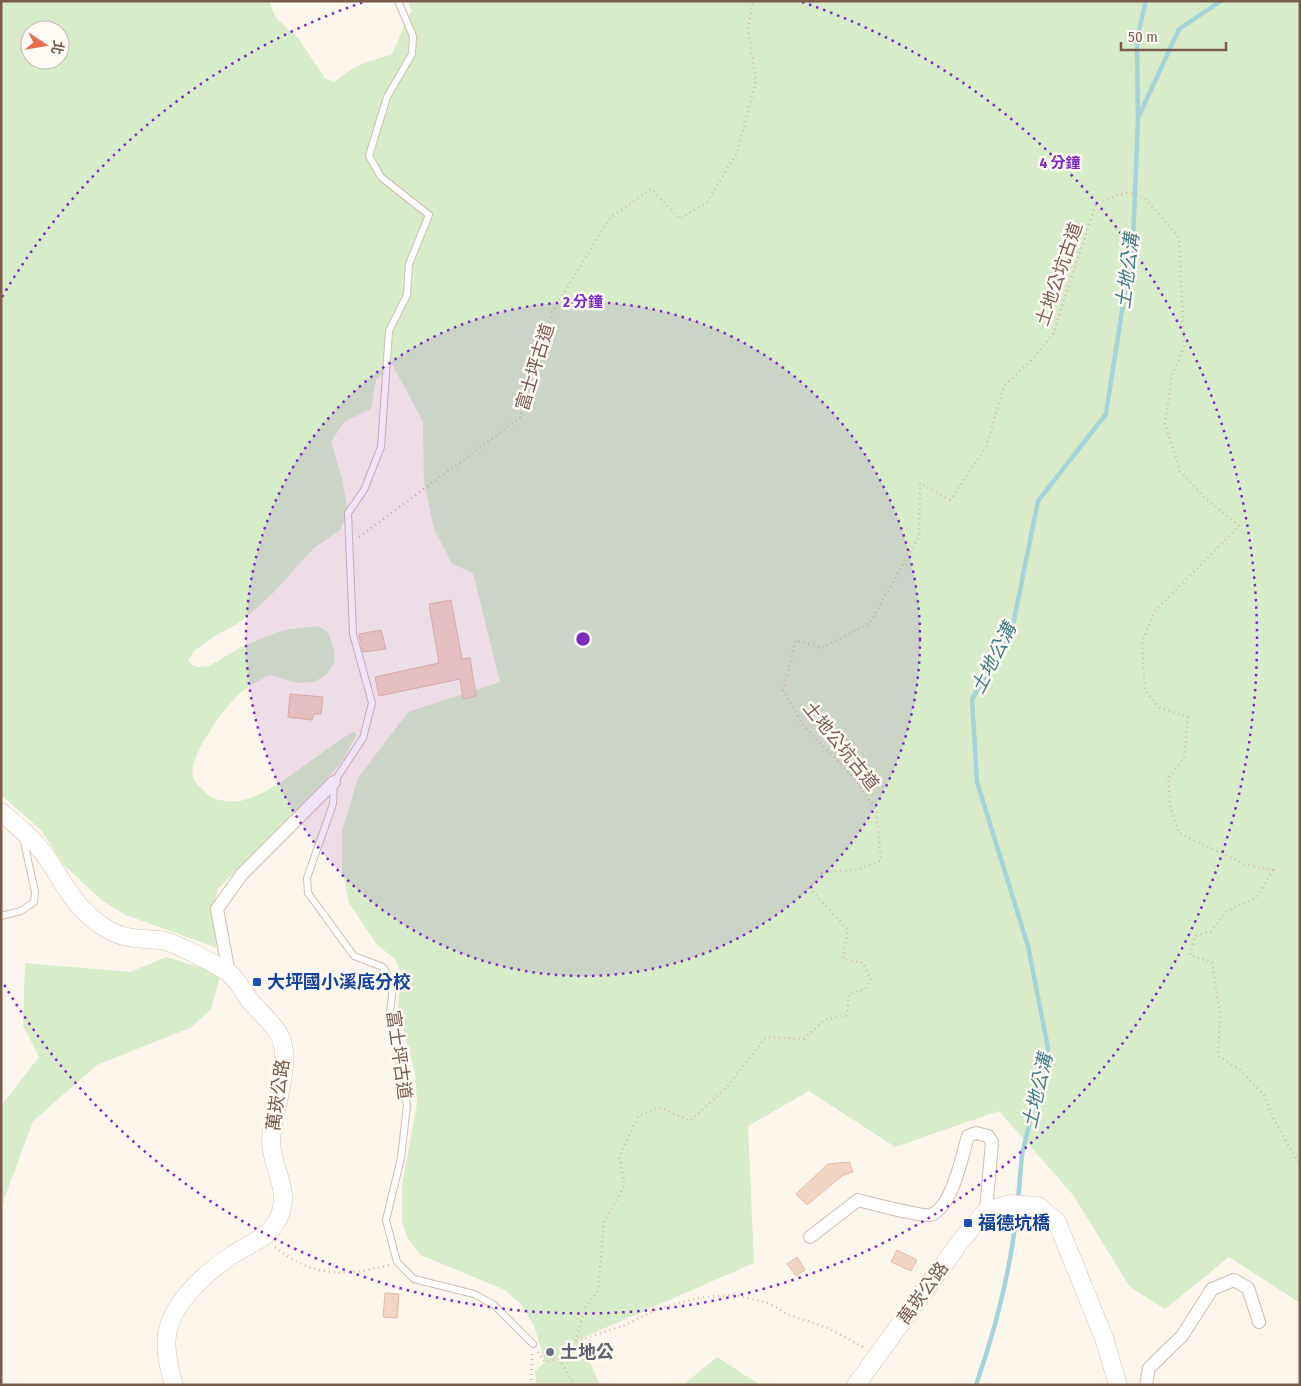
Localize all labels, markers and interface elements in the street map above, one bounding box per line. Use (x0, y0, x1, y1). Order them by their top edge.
north arrow (20, 20, 70, 70)
scale bar (1121, 20, 1226, 52)
text: 50 m (1128, 28, 1158, 46)
text: 北 (47, 39, 67, 56)
text: 4 分鐘 (1040, 154, 1080, 172)
street label: 土地公坑古道 (1031, 219, 1087, 329)
water label: 土地公溝 (1111, 229, 1144, 310)
text: 2 分鐘 (562, 293, 603, 311)
street label: 富士坪古道 (511, 321, 559, 413)
water label: 土地公溝 (966, 616, 1022, 697)
centre of rings (574, 630, 592, 648)
street label: 土地公坑古道 (798, 697, 884, 795)
place label: 大坪國小溪底分校 (267, 971, 411, 993)
marker: 大坪國小溪底分校 (251, 976, 263, 988)
street label: 富士坪古道 (382, 1009, 416, 1101)
water label: 土地公溝 (1018, 1049, 1058, 1131)
street label: 萬崁公路 (262, 1058, 294, 1132)
place label: 福德坑橋 (978, 1212, 1050, 1234)
marker: 福德坑橋 (962, 1217, 974, 1229)
street label: 萬崁公路 (893, 1257, 953, 1329)
place label: 土地公 (560, 1341, 614, 1363)
marker: 土地公 (544, 1346, 556, 1358)

